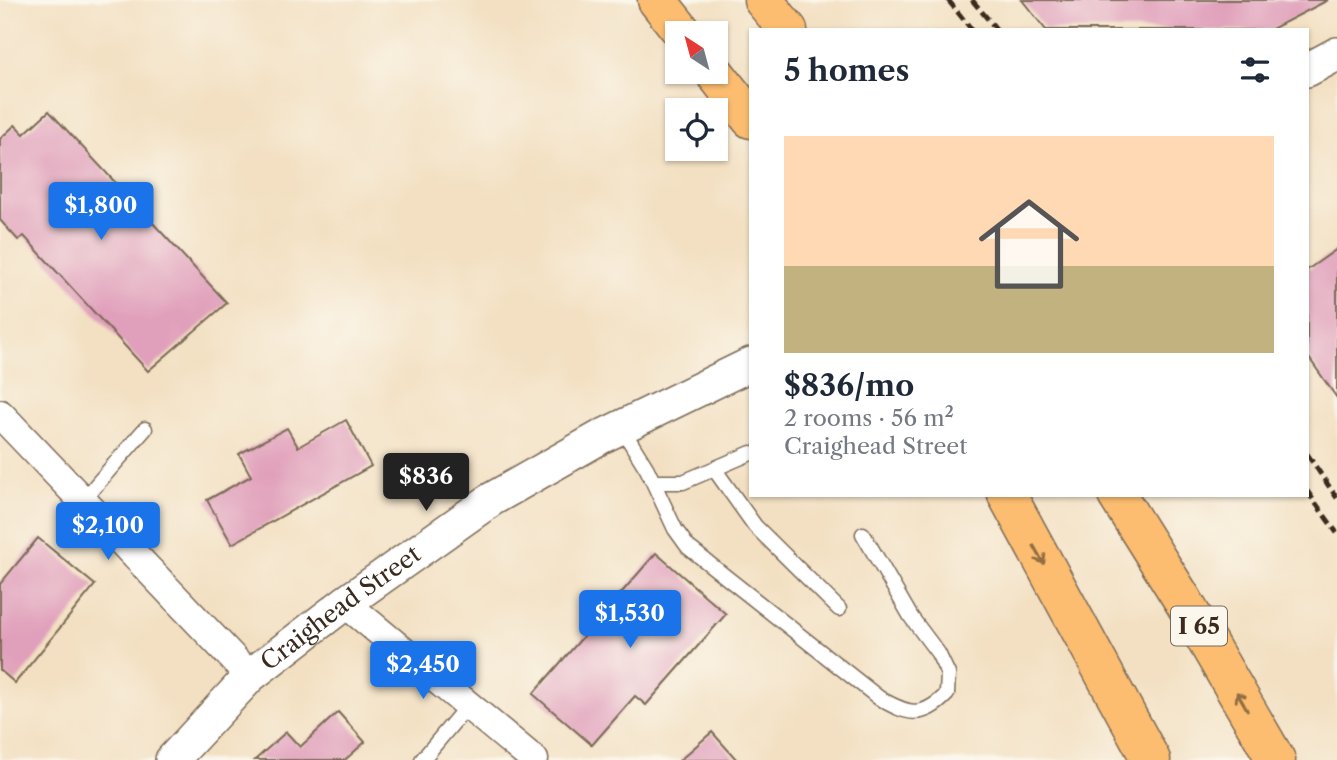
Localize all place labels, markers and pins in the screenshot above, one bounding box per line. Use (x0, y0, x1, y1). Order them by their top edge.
pin: $1,800 (44, 182, 158, 242)
pin: $836 (385, 454, 467, 513)
pin: $2,100 (51, 503, 165, 562)
pin: $1,530 (573, 590, 687, 650)
pin: $2,450 (366, 642, 480, 701)

